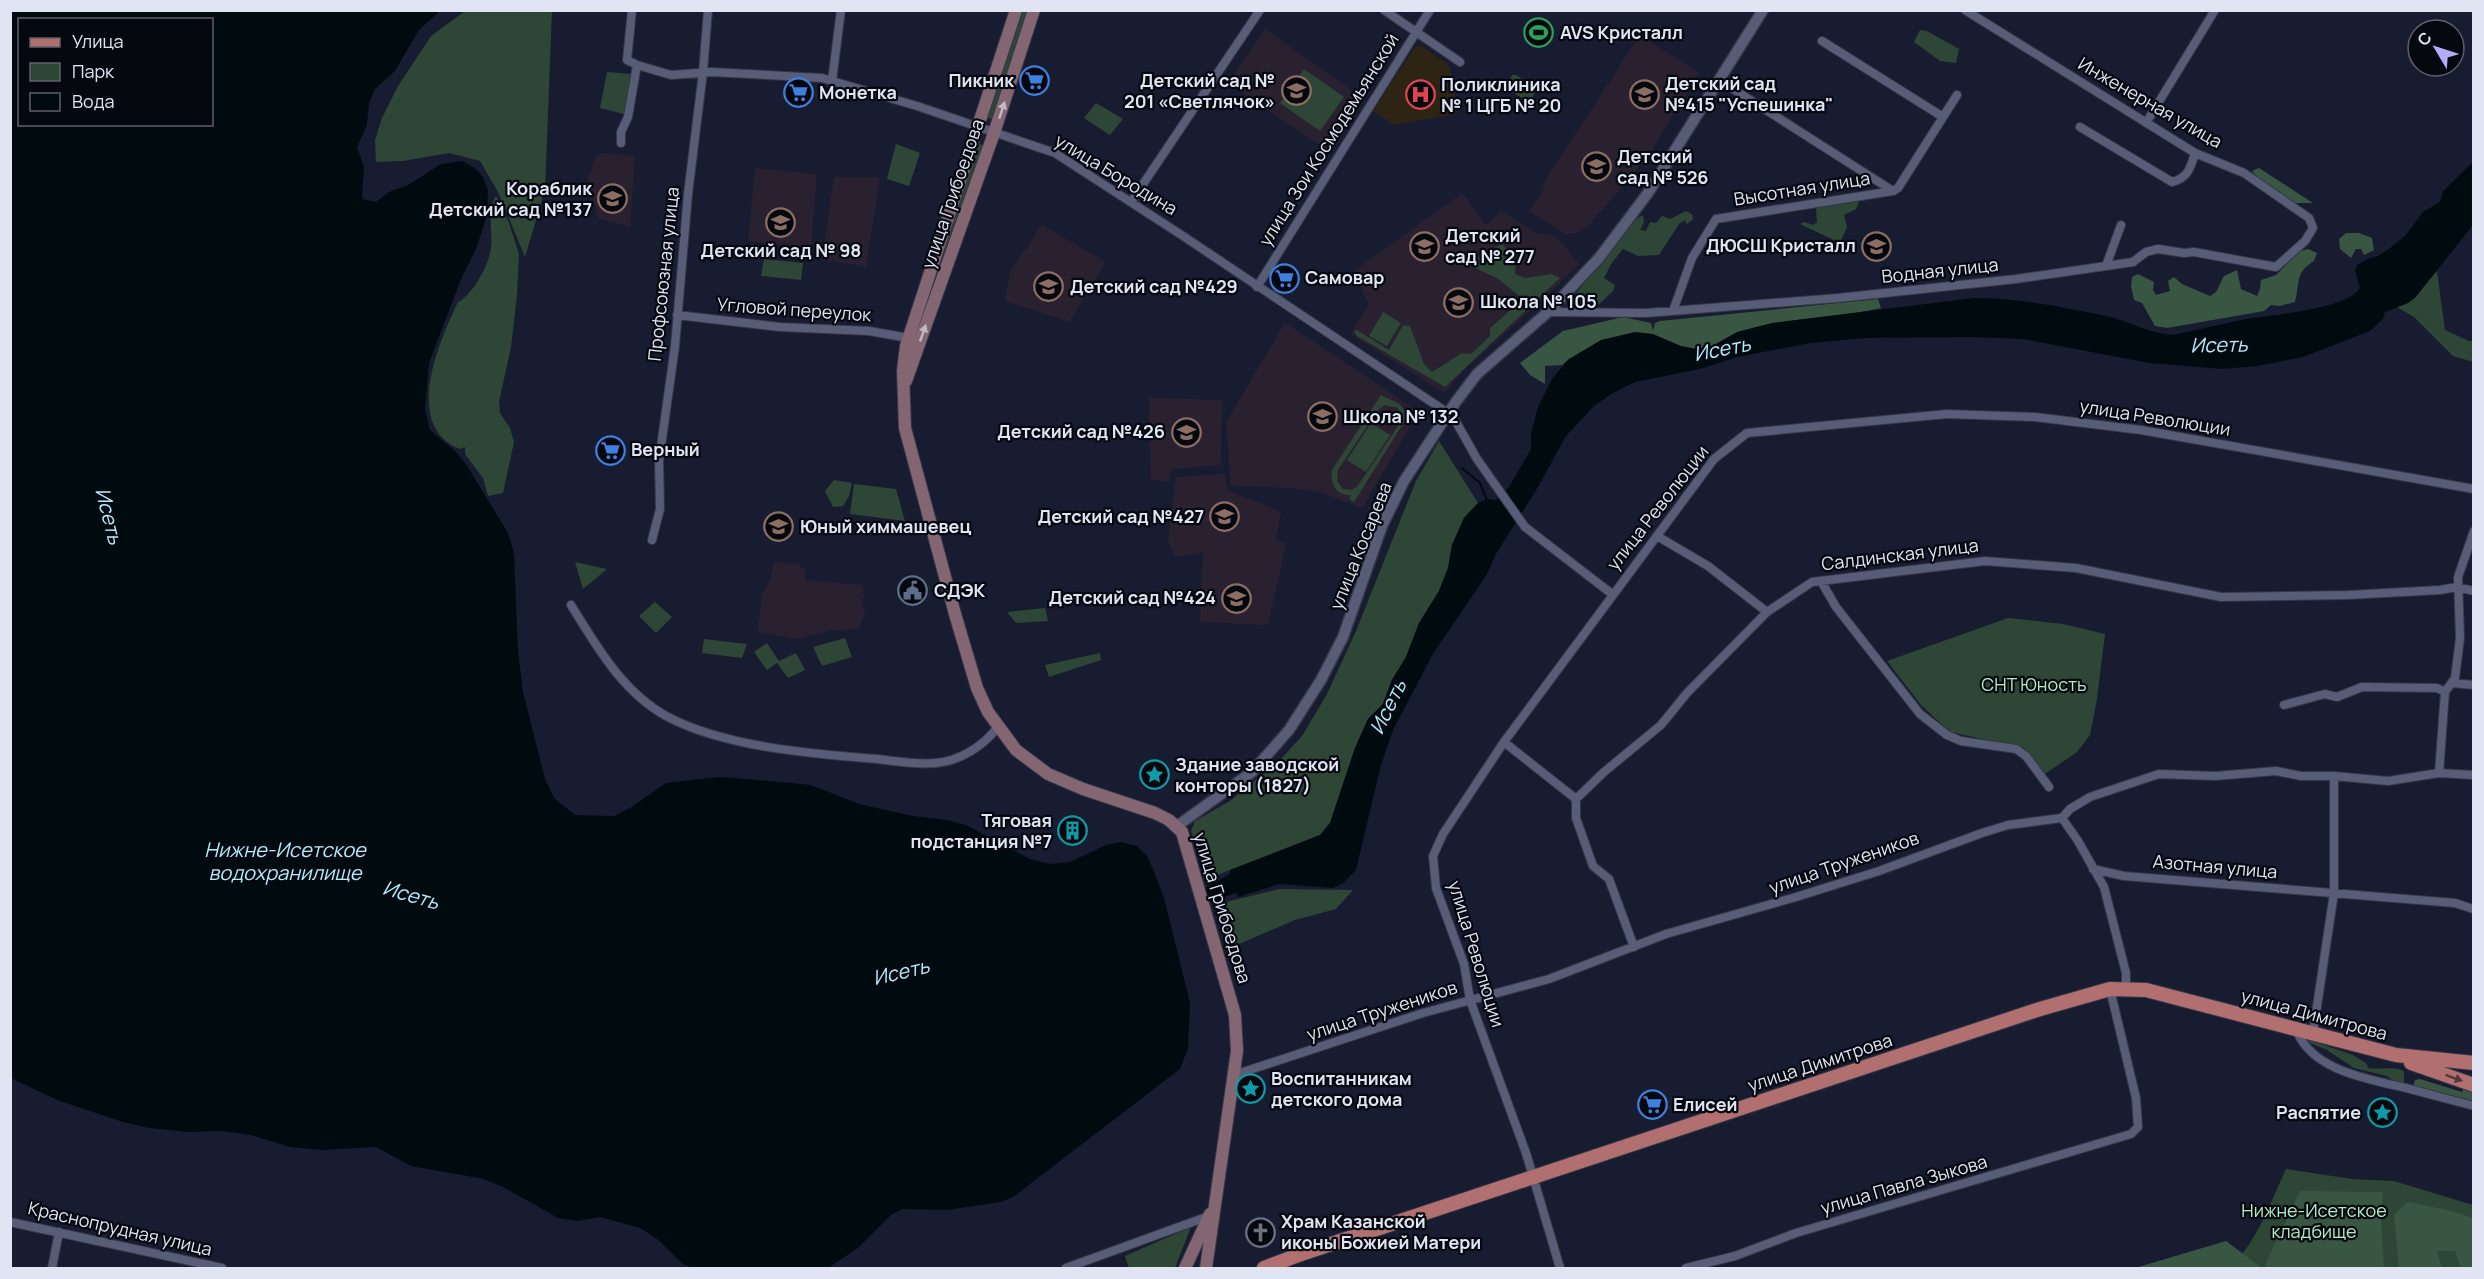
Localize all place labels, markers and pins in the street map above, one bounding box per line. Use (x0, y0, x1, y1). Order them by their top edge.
sports icon: AVS Кристалл (1523, 17, 1555, 49)
place label: AVS Кристалл (1560, 20, 1683, 44)
supermarket icon: Пикник (1019, 65, 1051, 97)
place label: Пикник (949, 68, 1015, 92)
place label: Детский сад № 201 «Светлячок» (1124, 68, 1275, 113)
place label: Детский сад №415 "Успешинка" (1665, 71, 1833, 116)
place label: Поликлиника № 1 ЦГБ № 20 (1441, 72, 1561, 117)
school or university icon: Детский сад № 201 «Светлячок» (1280, 75, 1312, 107)
supermarket icon: Монетка (782, 77, 814, 109)
school or university icon: Детский сад №415 "Успешинка" (1628, 78, 1660, 110)
hospital icon: Поликлиника № 1 ЦГБ № 20 (1404, 79, 1436, 111)
place label: Монетка (819, 80, 897, 104)
place label: Детcкий сад № 526 (1617, 144, 1709, 189)
school or university icon: Детcкий сад № 526 (1580, 151, 1612, 183)
place label: Кораблик Детский сад №137 (429, 176, 593, 221)
school or university icon: Кораблик Детский сад №137 (597, 183, 629, 215)
school or university icon: Детский сад № 98 (765, 206, 797, 238)
place label: Детcкий сад № 277 (1445, 223, 1535, 268)
school or university icon: Детcкий сад № 277 (1408, 230, 1440, 262)
school or university icon: ДЮСШ Кристалл (1861, 230, 1893, 262)
place label: ДЮСШ Кристалл (1706, 233, 1856, 257)
place label: Детский сад № 98 (701, 238, 861, 262)
supermarket icon: Самовар (1268, 262, 1300, 294)
place label: Самовар (1305, 265, 1384, 289)
school or university icon: Детский сад №429 (1033, 271, 1065, 303)
place label: Детский сад №429 (1070, 274, 1238, 298)
school or university icon: Школа № 105 (1443, 286, 1475, 318)
place label: Школа № 105 (1480, 289, 1597, 313)
school or university icon: Школа № 132 (1306, 401, 1338, 433)
place label: Школа № 132 (1343, 404, 1459, 428)
school or university icon: Детский сад №426 (1170, 416, 1202, 448)
place label: Детский сад №426 (997, 419, 1165, 443)
supermarket icon: Верный (594, 434, 626, 466)
place label: Верный (631, 437, 700, 461)
school or university icon: Детский сад №427 (1209, 501, 1241, 533)
place label: Детский сад №427 (1038, 504, 1204, 528)
school or university icon: Юный химмашевец (763, 511, 795, 543)
place label: Юный химмашевец (800, 514, 971, 538)
public building icon: СДЭК (897, 575, 929, 607)
place label: СДЭК (934, 578, 985, 602)
school or university icon: Детский сад №424 (1221, 582, 1253, 614)
place label: Детский сад №424 (1049, 585, 1216, 609)
place label: Здание заводской конторы (1827) (1175, 752, 1339, 797)
place icon: Здание заводской конторы (1827) (1138, 759, 1170, 791)
place label: Тяговая подстанция №7 (911, 808, 1052, 853)
building icon: Тяговая подстанция №7 (1057, 815, 1089, 847)
place label: Воспитанникам детского дома (1271, 1066, 1412, 1111)
place icon: Воспитанникам детского дома (1234, 1073, 1266, 1105)
supermarket icon: Елисей (1636, 1089, 1668, 1121)
place label: Елисей (1673, 1092, 1738, 1116)
place icon: Распятие (2366, 1097, 2398, 1129)
place label: Распятие (2276, 1100, 2361, 1124)
place label: Храм Казанской иконы Божией Матери (1281, 1209, 1481, 1254)
church icon: Храм Казанской иконы Божией Матери (1244, 1216, 1276, 1248)

